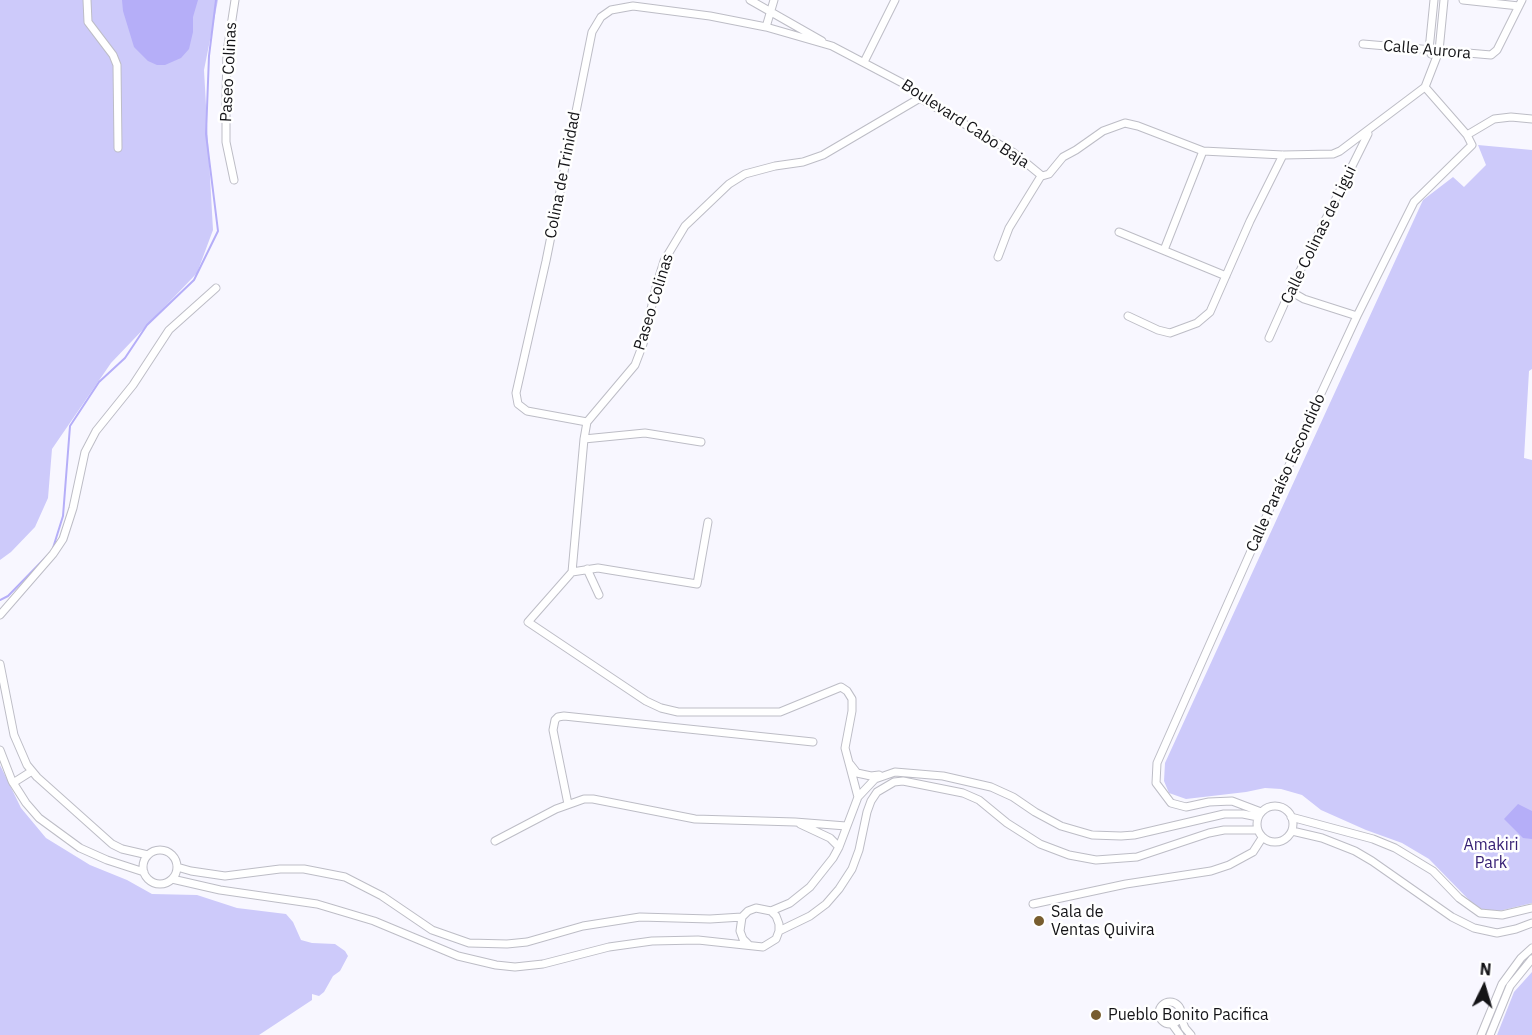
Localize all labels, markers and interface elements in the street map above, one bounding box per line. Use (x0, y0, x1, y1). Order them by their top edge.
street label: Paseo Colinas (217, 22, 241, 122)
street label: Calle Aurora (1382, 37, 1472, 63)
street label: Boulevard Cabo Baja (897, 75, 1033, 173)
street label: Colina de Trinidad (541, 110, 585, 240)
street label: Calle Colinas de Ligui (1277, 163, 1361, 307)
street label: Paseo Colinas (630, 251, 678, 353)
street label: Calle Paraíso Escondido (1242, 391, 1330, 555)
park label: Amakiri Park (1463, 835, 1519, 873)
place label: Sala de Ventas Quivira (1051, 902, 1155, 940)
marker: Sala de Ventas Quivira (1032, 914, 1046, 928)
north arrow (1454, 957, 1514, 1017)
text: N (1479, 959, 1492, 980)
place label: Pueblo Bonito Pacifica (1108, 1005, 1269, 1025)
marker: Pueblo Bonito Pacifica (1089, 1008, 1103, 1022)

